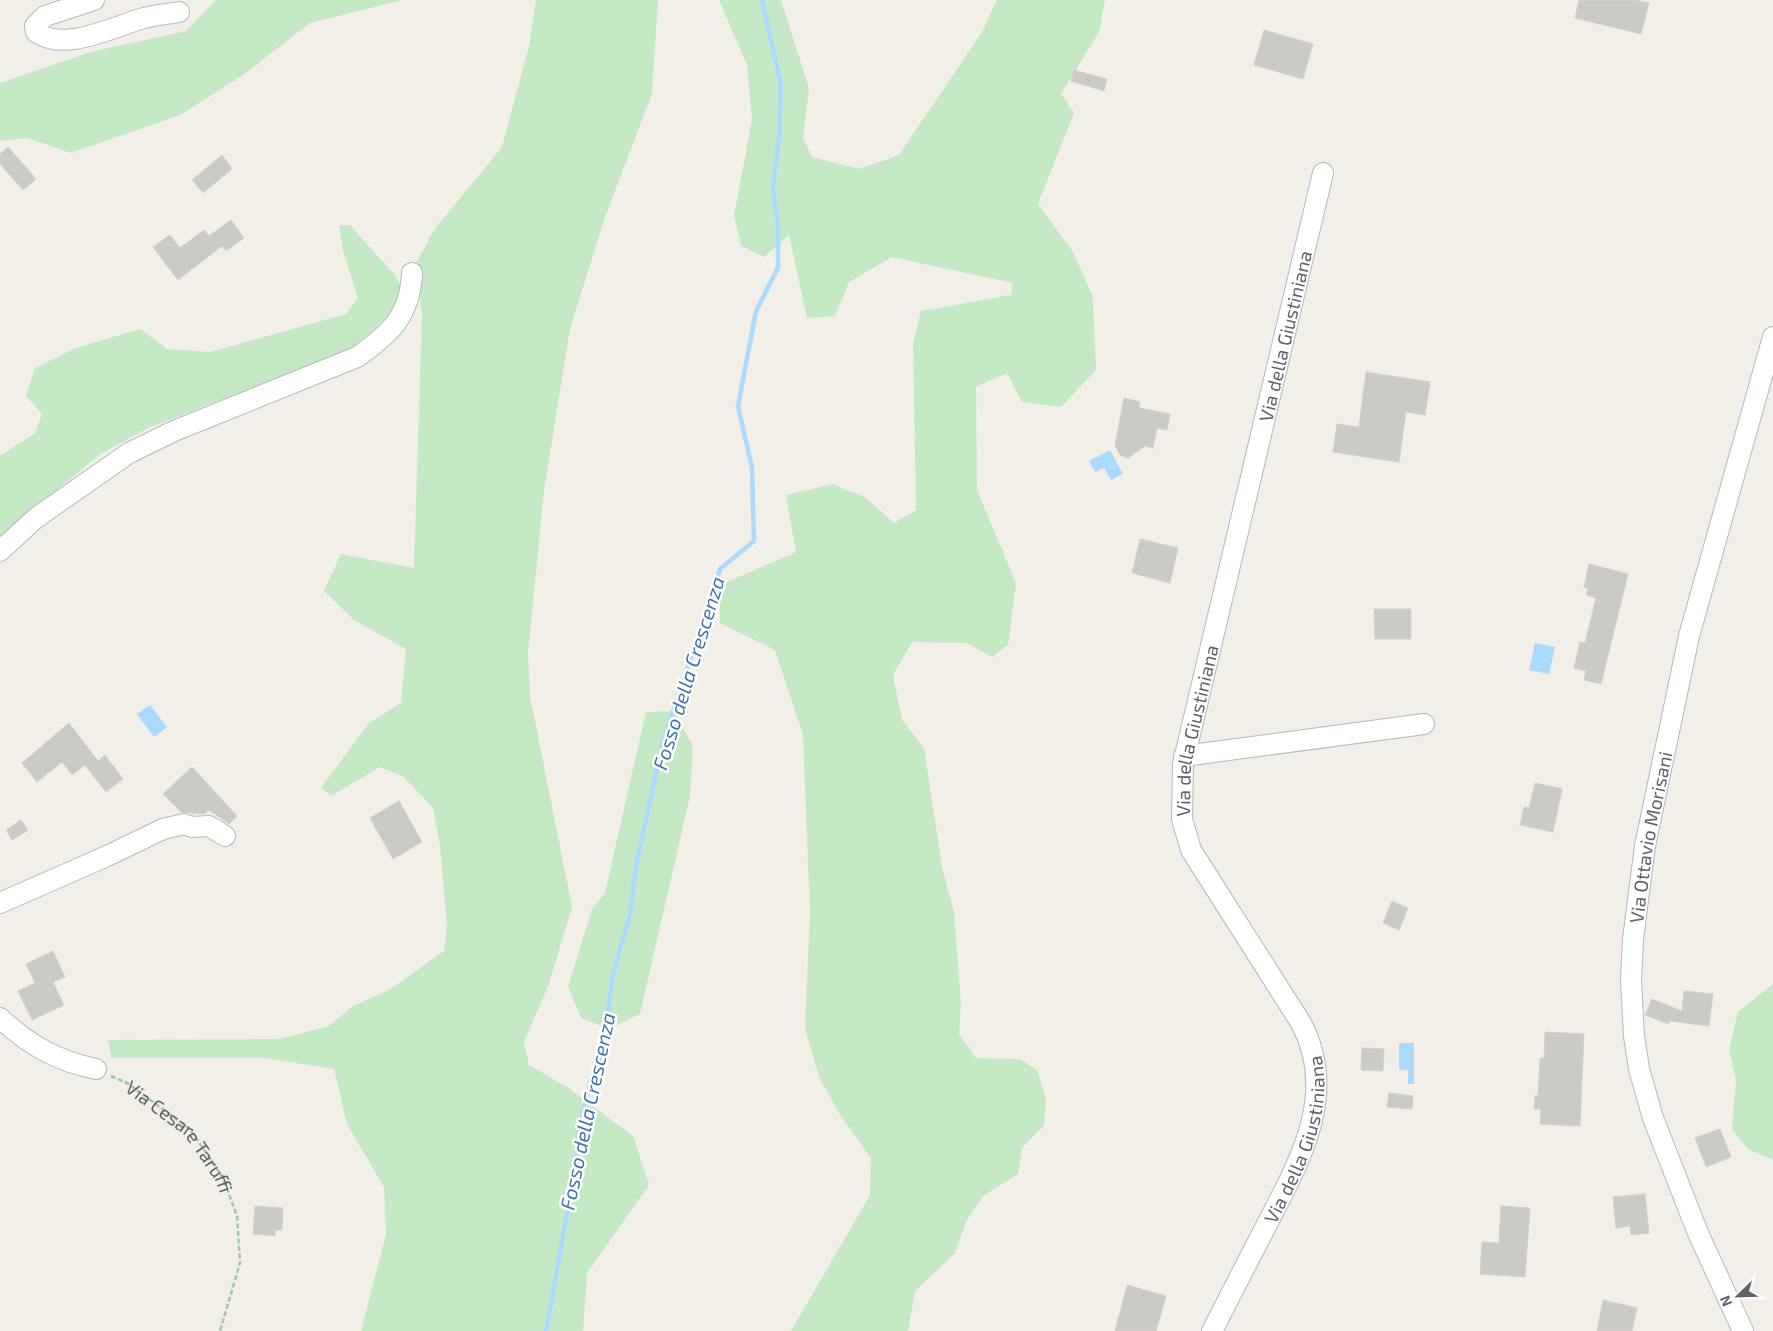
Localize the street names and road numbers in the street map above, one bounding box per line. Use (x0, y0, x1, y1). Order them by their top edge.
street label: Via della Giustiniana (1253, 248, 1316, 424)
street label: Via della Giustiniana (1171, 642, 1222, 817)
street label: Via Ottavio Morisani (1624, 749, 1676, 924)
street label: Via della Giustiniana (1258, 1054, 1328, 1226)
street label: Via Cesare Taruffi (122, 1075, 239, 1195)

